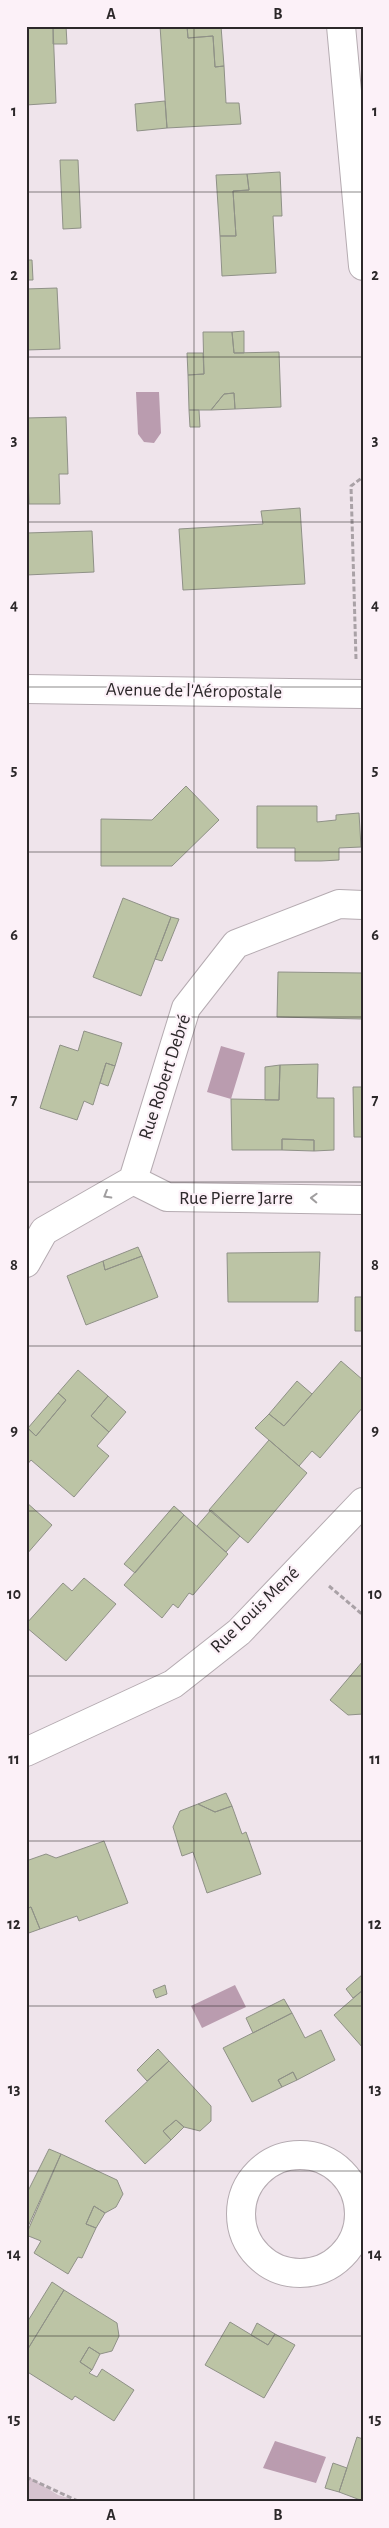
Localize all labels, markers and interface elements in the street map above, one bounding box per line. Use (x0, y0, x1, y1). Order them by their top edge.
text: A (106, 6, 116, 22)
text: B (273, 6, 283, 22)
text: 1 (11, 103, 17, 119)
text: 1 (372, 103, 378, 119)
text: 2 (10, 267, 18, 283)
text: 2 (371, 267, 379, 283)
text: 3 (11, 432, 18, 448)
text: 3 (372, 432, 379, 448)
text: 4 (10, 597, 18, 613)
text: 4 (371, 597, 379, 613)
street label: Avenue de l'Aéropostale (106, 680, 282, 702)
text: 5 (11, 762, 18, 778)
text: 5 (372, 762, 379, 778)
text: 6 (10, 927, 18, 943)
text: 6 (371, 927, 379, 943)
street label: Rue Robert Debré (136, 1012, 194, 1142)
text: 7 (11, 1092, 18, 1108)
text: 7 (372, 1092, 379, 1108)
one-way arrow (103, 1188, 112, 1198)
street label: Rue Pierre Jarre (179, 1189, 293, 1208)
one-way arrow (310, 1193, 318, 1204)
text: 8 (10, 1257, 18, 1273)
text: 8 (371, 1257, 379, 1273)
text: 9 (10, 1422, 18, 1438)
text: 9 (371, 1422, 379, 1438)
street label: Rue Louis Mené (207, 1563, 303, 1657)
text: 10 (7, 1586, 21, 1602)
text: 10 (368, 1586, 382, 1602)
text: 11 (8, 1751, 20, 1767)
text: 11 (369, 1751, 381, 1767)
text: 12 (7, 1916, 21, 1932)
text: 12 (368, 1916, 382, 1932)
text: 13 (8, 2081, 20, 2097)
text: 13 (369, 2081, 381, 2097)
text: 14 (7, 2246, 21, 2262)
text: 14 (368, 2246, 382, 2262)
text: 15 (8, 2411, 20, 2427)
text: 15 (369, 2411, 381, 2427)
text: A (106, 2507, 116, 2523)
text: B (273, 2507, 283, 2523)

